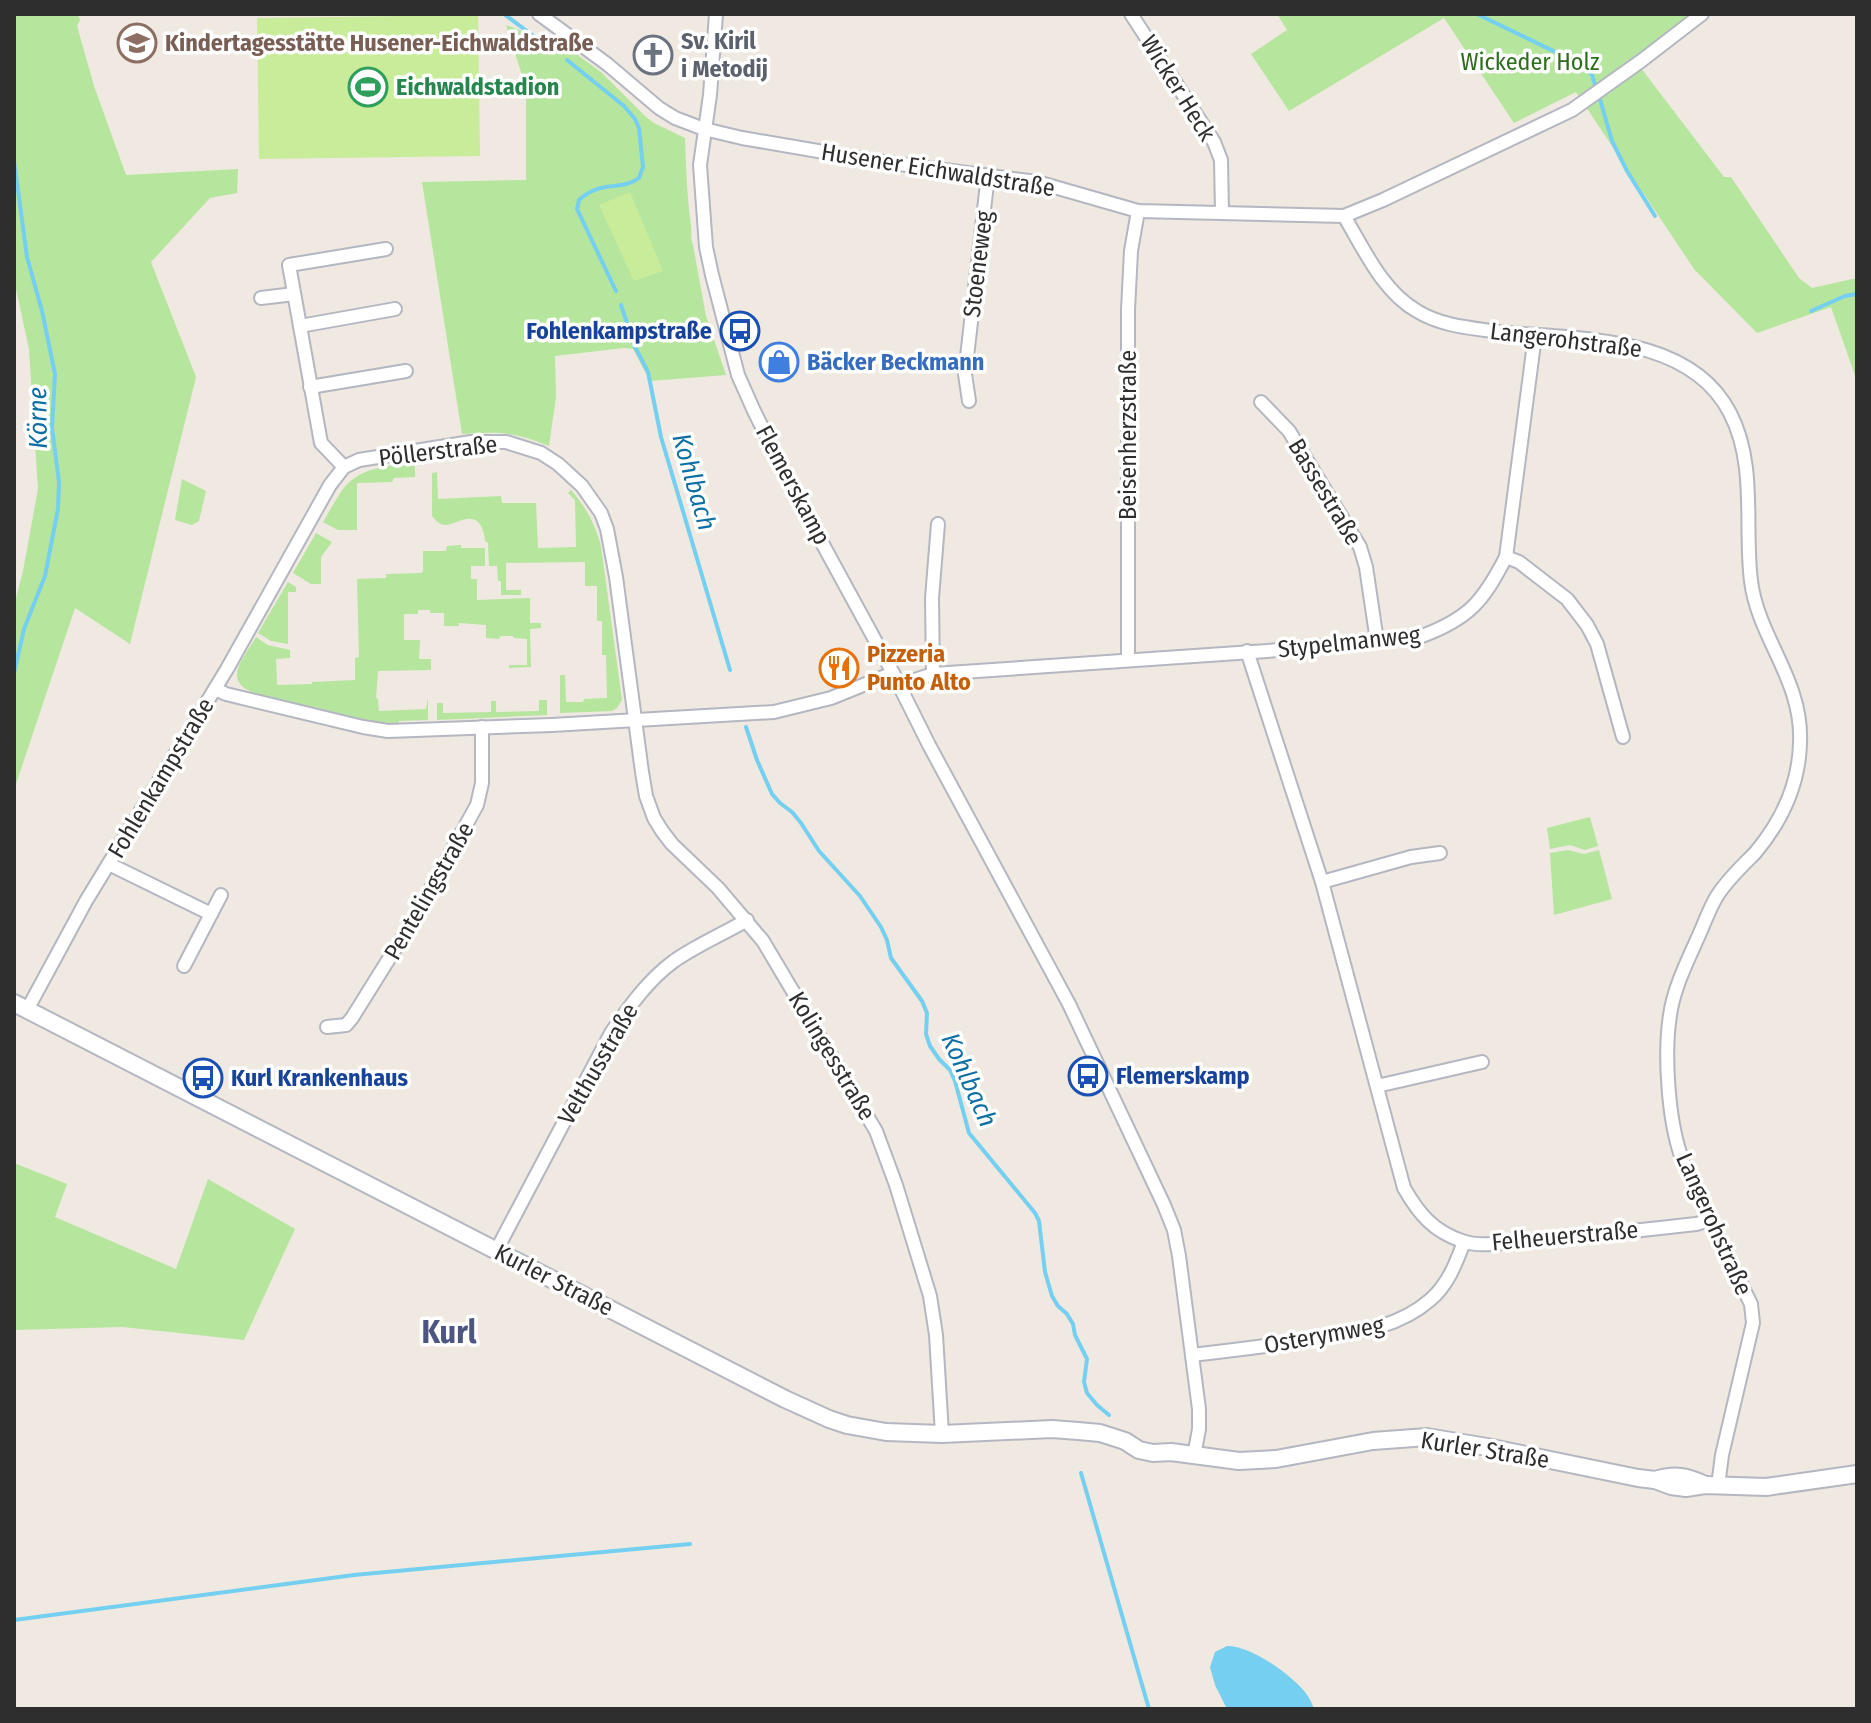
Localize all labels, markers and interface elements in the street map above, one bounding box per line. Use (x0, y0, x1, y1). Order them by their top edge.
school or university icon: Kindertagesstätte Husener-Eichwaldstraße (116, 22, 158, 64)
place label: Sv. Kiril i Metodij (681, 27, 768, 83)
place label: Kindertagesstätte Husener-Eichwaldstraße (165, 29, 594, 57)
street label: Wicker Heck (1135, 30, 1222, 147)
church icon: Sv. Kiril i Metodij (632, 34, 674, 76)
park label: Wickeder Holz (1460, 48, 1600, 76)
sports icon: Eichwaldstadion (347, 66, 389, 108)
place label: Eichwaldstadion (396, 73, 559, 101)
street label: Husener Eichwaldstraße (819, 138, 1057, 202)
street label: Stoeneweg (958, 208, 999, 319)
bus stop icon: Fohlenkampstraße (719, 310, 761, 352)
place label: Fohlenkampstraße (526, 317, 712, 345)
street label: Langerohstraße (1488, 317, 1644, 363)
shop icon: Bäcker Beckmann (758, 341, 800, 383)
place label: Bäcker Beckmann (807, 348, 984, 376)
street label: Beisenherzstraße (1114, 350, 1142, 520)
water label: Körne (22, 387, 54, 449)
street label: Flemerskamp (750, 421, 836, 549)
street label: Pöllerstraße (377, 430, 499, 472)
water label: Kohlbach (665, 430, 723, 534)
street label: Bassestraße (1282, 434, 1368, 550)
street label: Stypelmanweg (1276, 621, 1422, 663)
place label: Pizzeria Punto Alto (867, 640, 971, 696)
restaurant icon: Pizzeria Punto Alto (818, 647, 860, 689)
street label: Fohlenkampstraße (102, 693, 220, 863)
street label: Pentelingstraße (378, 817, 480, 965)
street label: Kolingesstraße (783, 987, 881, 1125)
street label: Velthusstraße (552, 999, 644, 1129)
water label: Kohlbach (935, 1028, 1003, 1132)
bus stop icon: Flemerskamp (1067, 1055, 1109, 1097)
bus stop icon: Kurl Krankenhaus (182, 1057, 224, 1099)
place label: Flemerskamp (1116, 1062, 1250, 1090)
place label: Kurl Krankenhaus (231, 1064, 409, 1092)
street label: Langerohstraße (1670, 1149, 1758, 1299)
street label: Felheuerstraße (1491, 1216, 1639, 1256)
street label: Kurler Straße (490, 1238, 618, 1322)
street label: Osterymweg (1262, 1311, 1387, 1359)
district label: Kurl (421, 1313, 477, 1351)
street label: Kurler Straße (1419, 1426, 1551, 1474)

